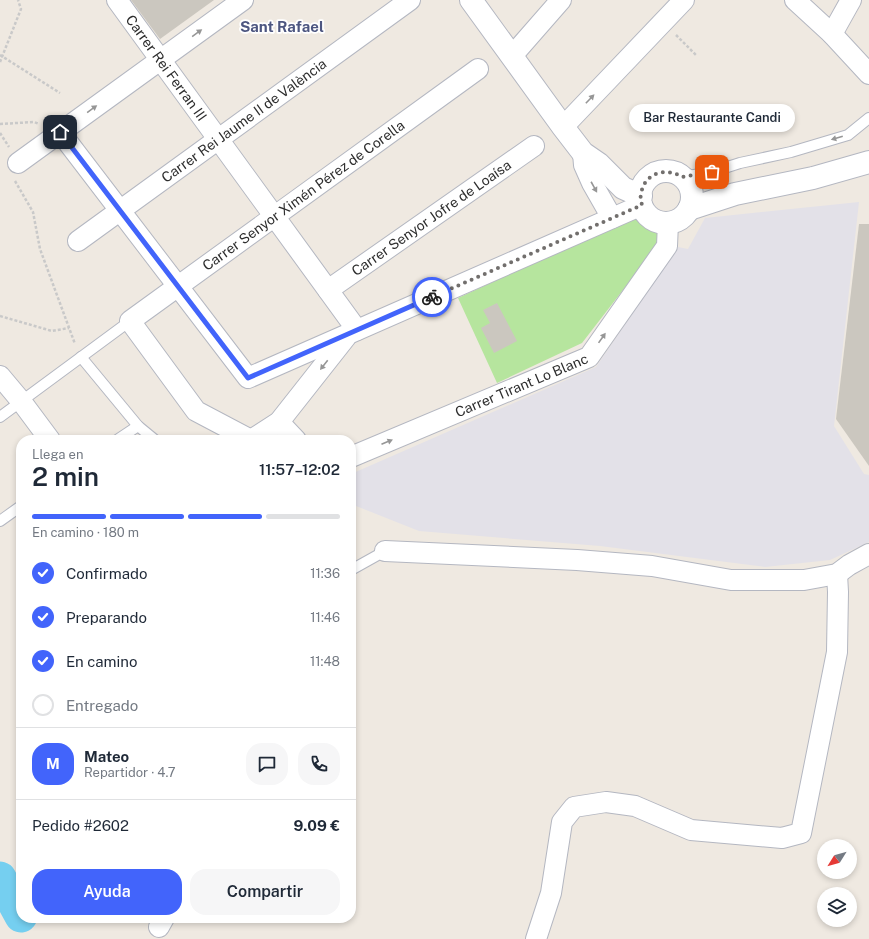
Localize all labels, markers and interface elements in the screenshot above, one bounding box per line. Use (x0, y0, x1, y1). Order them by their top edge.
street label: Carrer Rei Ferran III (123, 12, 210, 124)
district label: Sant Rafael (240, 18, 324, 35)
one-way arrow (192, 29, 203, 37)
street label: Carrer Rei Jaume II de València (158, 55, 329, 186)
one-way arrow (585, 94, 594, 103)
callout: Bar Restaurante Candi (629, 104, 795, 132)
one-way arrow (87, 105, 97, 113)
text: Bar Restaurante Candi (643, 110, 781, 125)
pin (43, 115, 77, 149)
street label: Carrer Senyor Ximén Pérez de Corella (199, 117, 408, 274)
icon: home (49, 121, 71, 143)
one-way arrow (831, 136, 843, 142)
pin (695, 155, 729, 189)
street label: Carrer Senyor Jofre de Loaísa (349, 157, 514, 279)
icon: bag (701, 161, 723, 183)
one-way arrow (591, 181, 597, 193)
courier (412, 277, 452, 317)
icon: bike (421, 286, 443, 308)
one-way arrow (598, 333, 606, 344)
street label: Carrer Tirant Lo Blanc (453, 350, 590, 420)
one-way arrow (320, 359, 328, 370)
one-way arrow (381, 439, 393, 445)
text: Llega en (32, 447, 83, 462)
text: 2 min (32, 461, 99, 492)
text: 11:57–12:02 (259, 461, 340, 478)
text: En camino · 180 m (32, 525, 139, 540)
icon: check (32, 562, 54, 584)
text: Confirmado (66, 565, 147, 582)
text: 11:36 (310, 566, 340, 581)
icon: check (32, 606, 54, 628)
text: Preparando (66, 609, 147, 626)
text: 11:46 (310, 610, 340, 625)
icon: check (32, 650, 54, 672)
text: En camino (66, 653, 138, 670)
text: 11:48 (310, 654, 340, 669)
text: Entregado (66, 697, 138, 714)
button: chat (246, 743, 288, 785)
button: phone (298, 743, 340, 785)
text: Mateo (84, 748, 129, 765)
text: M (46, 755, 60, 772)
text: Repartidor · 4.7 (84, 765, 176, 780)
text: Pedido #2602 (32, 817, 129, 834)
text: 9.09 € (293, 817, 340, 834)
north arrow (817, 839, 857, 879)
map controls (817, 839, 857, 927)
button: Ayuda (32, 869, 182, 915)
button: Compartir (190, 869, 340, 915)
button: layers (817, 887, 857, 927)

